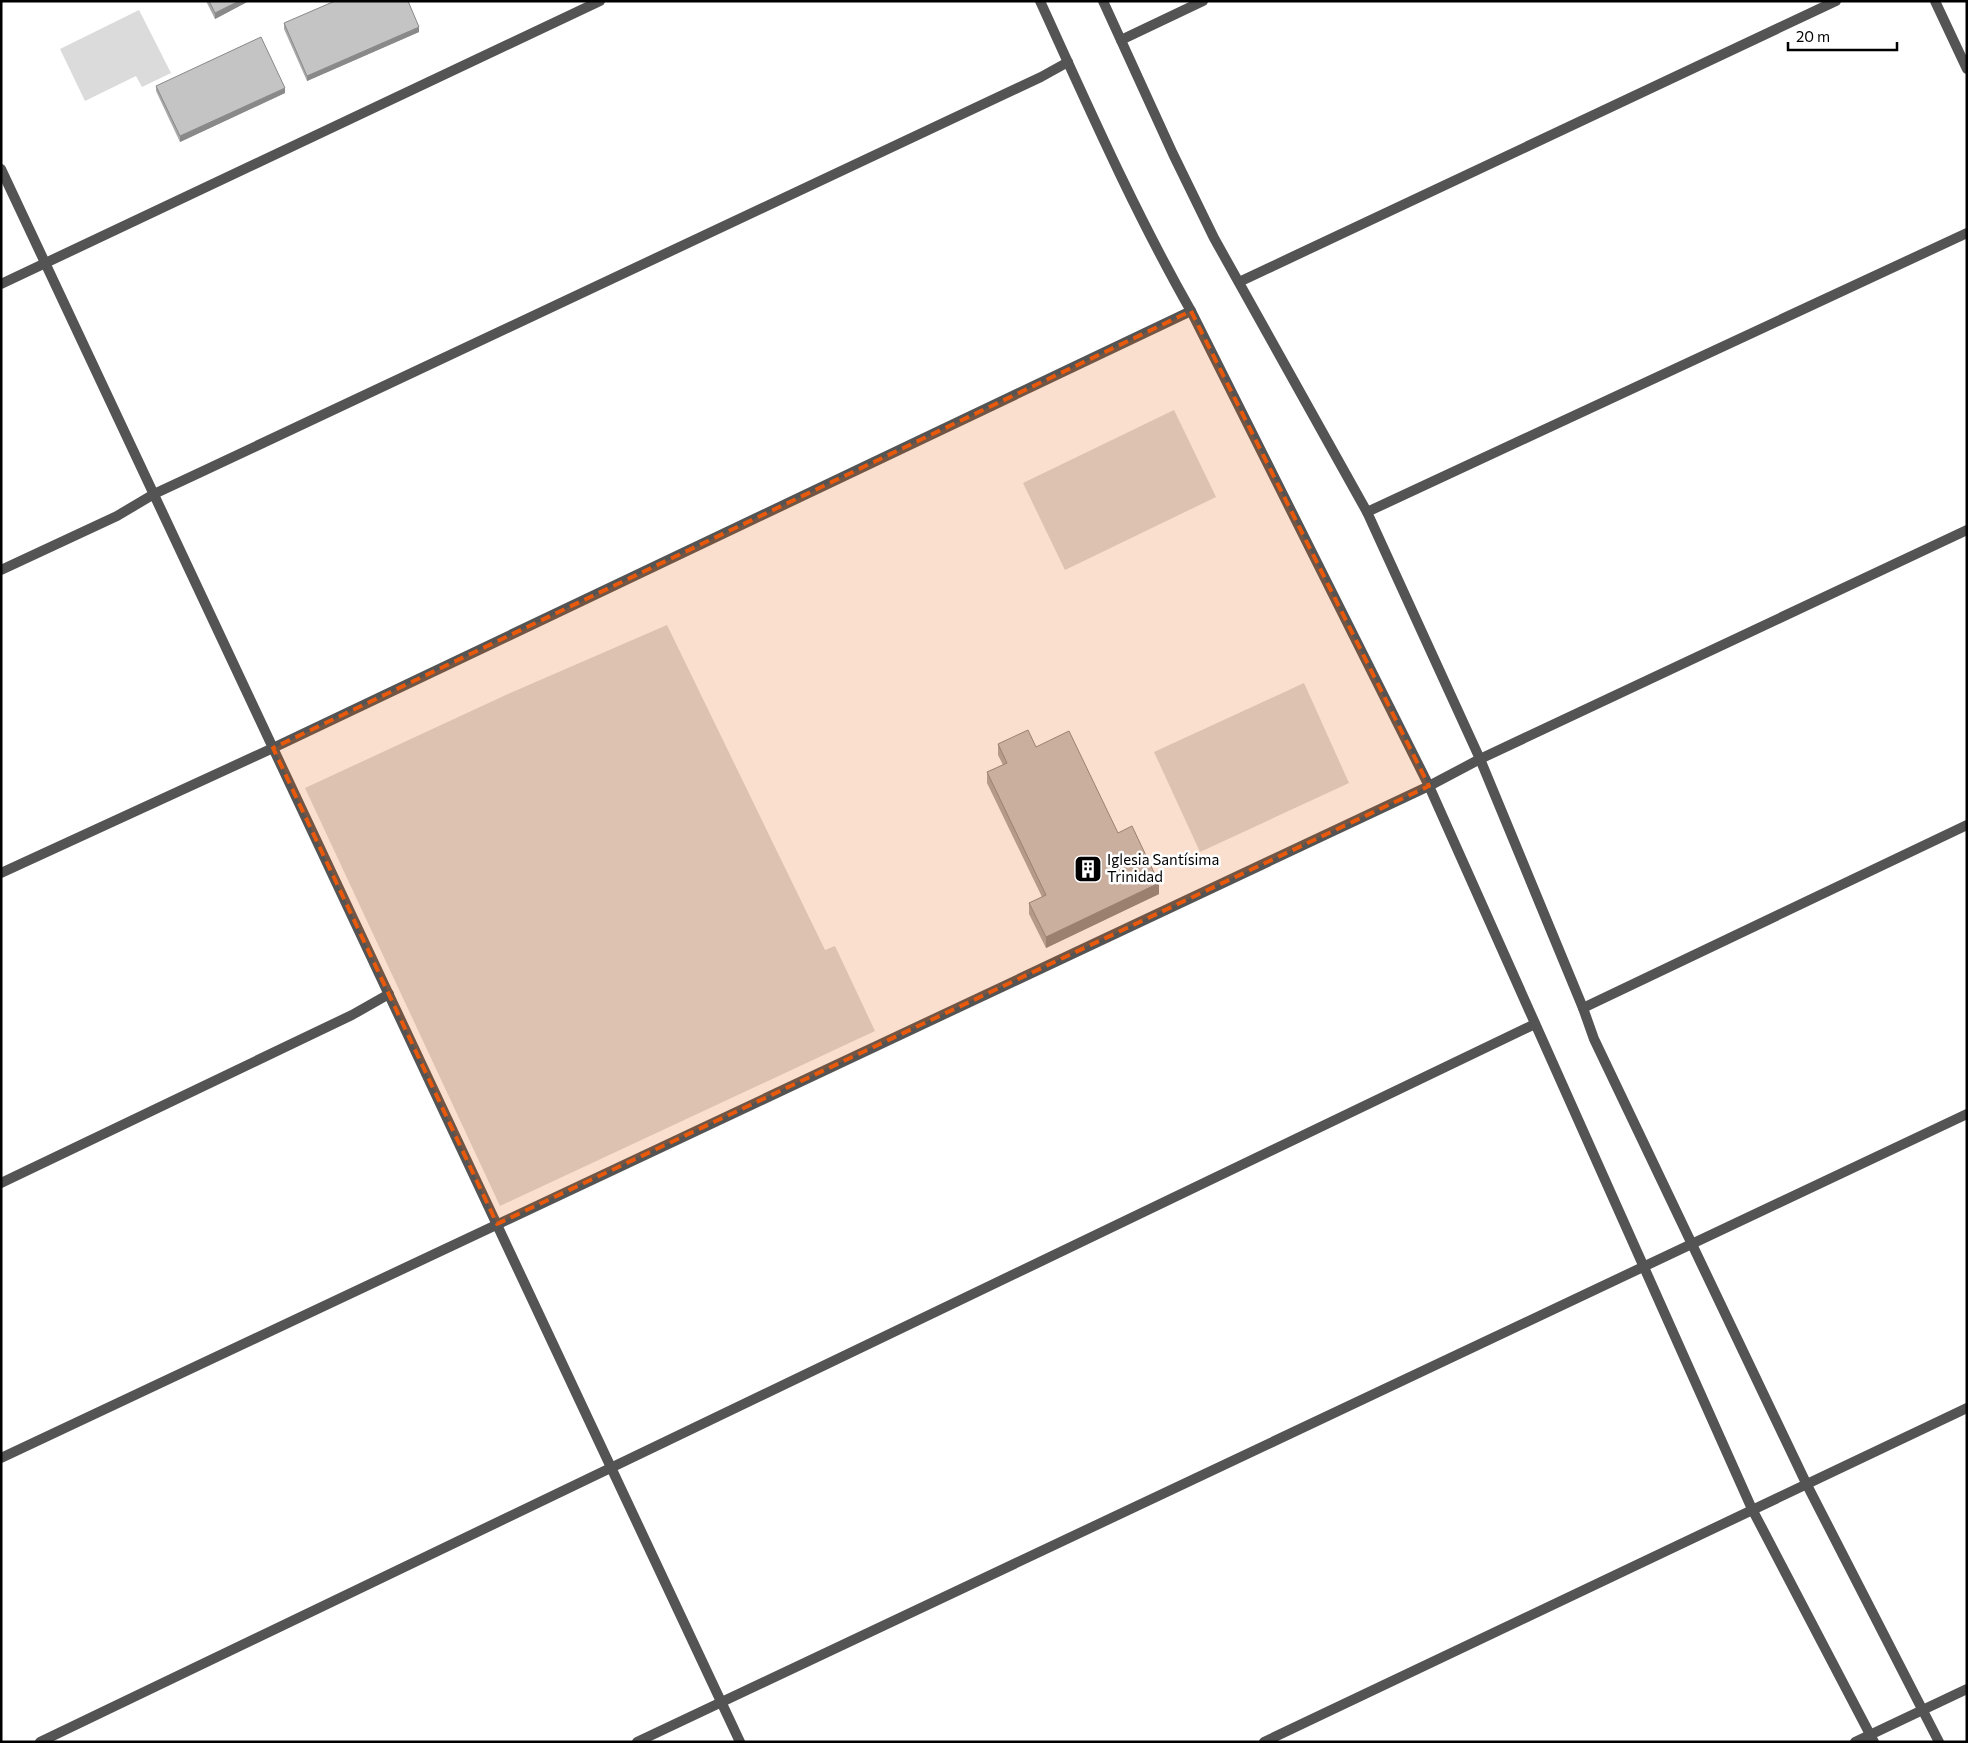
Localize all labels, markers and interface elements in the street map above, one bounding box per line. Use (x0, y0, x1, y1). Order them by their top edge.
scale bar (1788, 20, 1897, 52)
text: 20 m (1796, 27, 1830, 45)
place label: Iglesia Santísima Trinidad (1107, 850, 1219, 885)
building icon: Iglesia Santísima Trinidad (1073, 854, 1103, 884)

